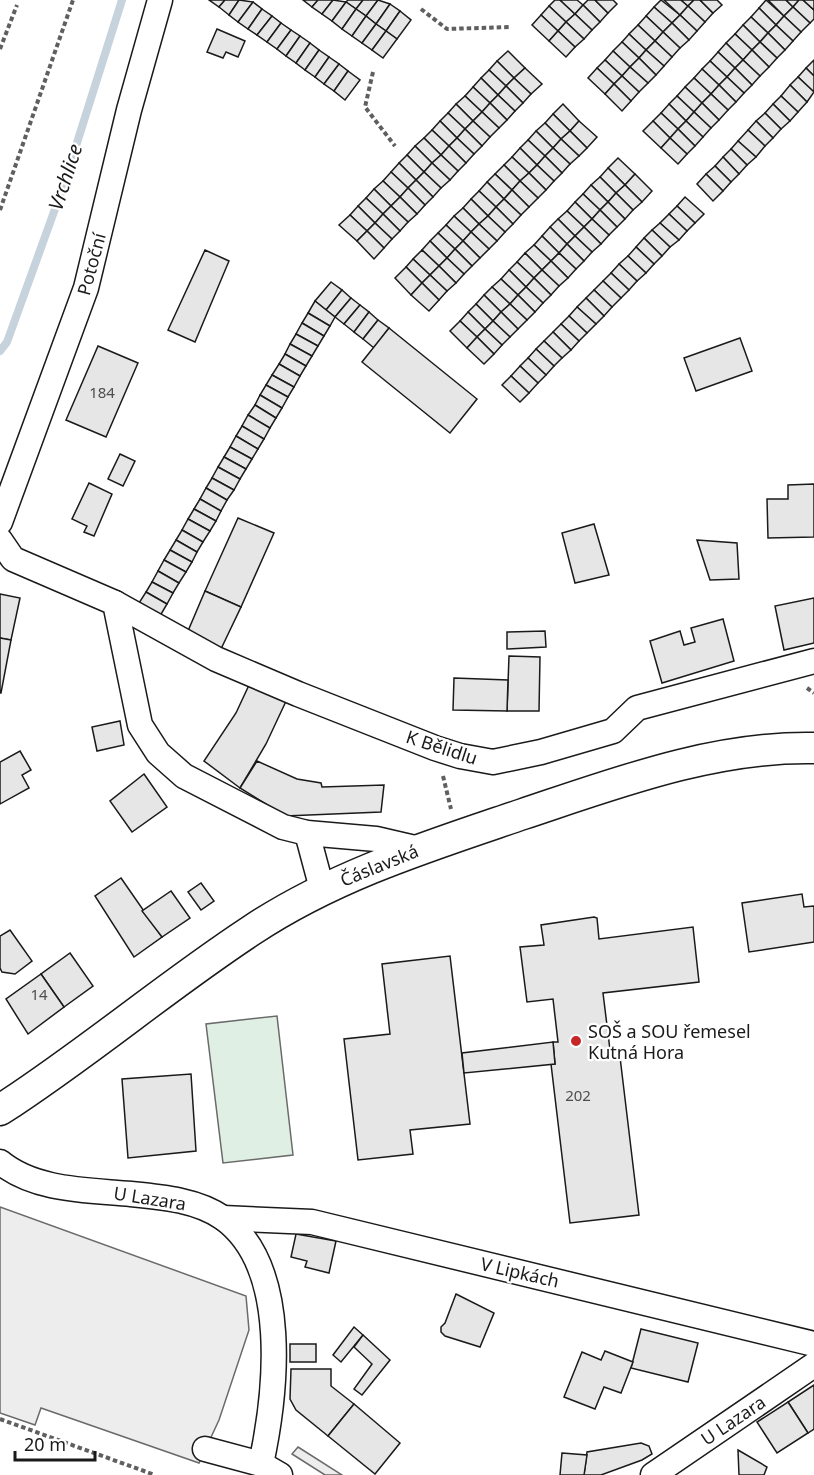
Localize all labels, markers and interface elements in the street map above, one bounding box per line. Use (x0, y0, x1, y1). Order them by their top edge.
water label: Vrchlice (42, 140, 88, 214)
street label: Potoční (71, 230, 111, 298)
house number: 184 (89, 382, 115, 402)
street label: K Bělidlu (403, 724, 481, 770)
street label: Čáslavská (336, 838, 422, 892)
house number: 14 (30, 984, 48, 1004)
place label: SOŠ a SOU řemesel Kutná Hora (588, 1019, 751, 1064)
marker: SOŠ a SOU řemesel Kutná Hora (569, 1034, 583, 1048)
house number: 202 (565, 1085, 591, 1105)
street label: U Lazara (112, 1180, 188, 1216)
street label: V Lipkách (478, 1251, 562, 1293)
street label: U Lazara (696, 1390, 770, 1450)
scale bar (15, 1424, 94, 1462)
text: 20 m (24, 1432, 66, 1456)

